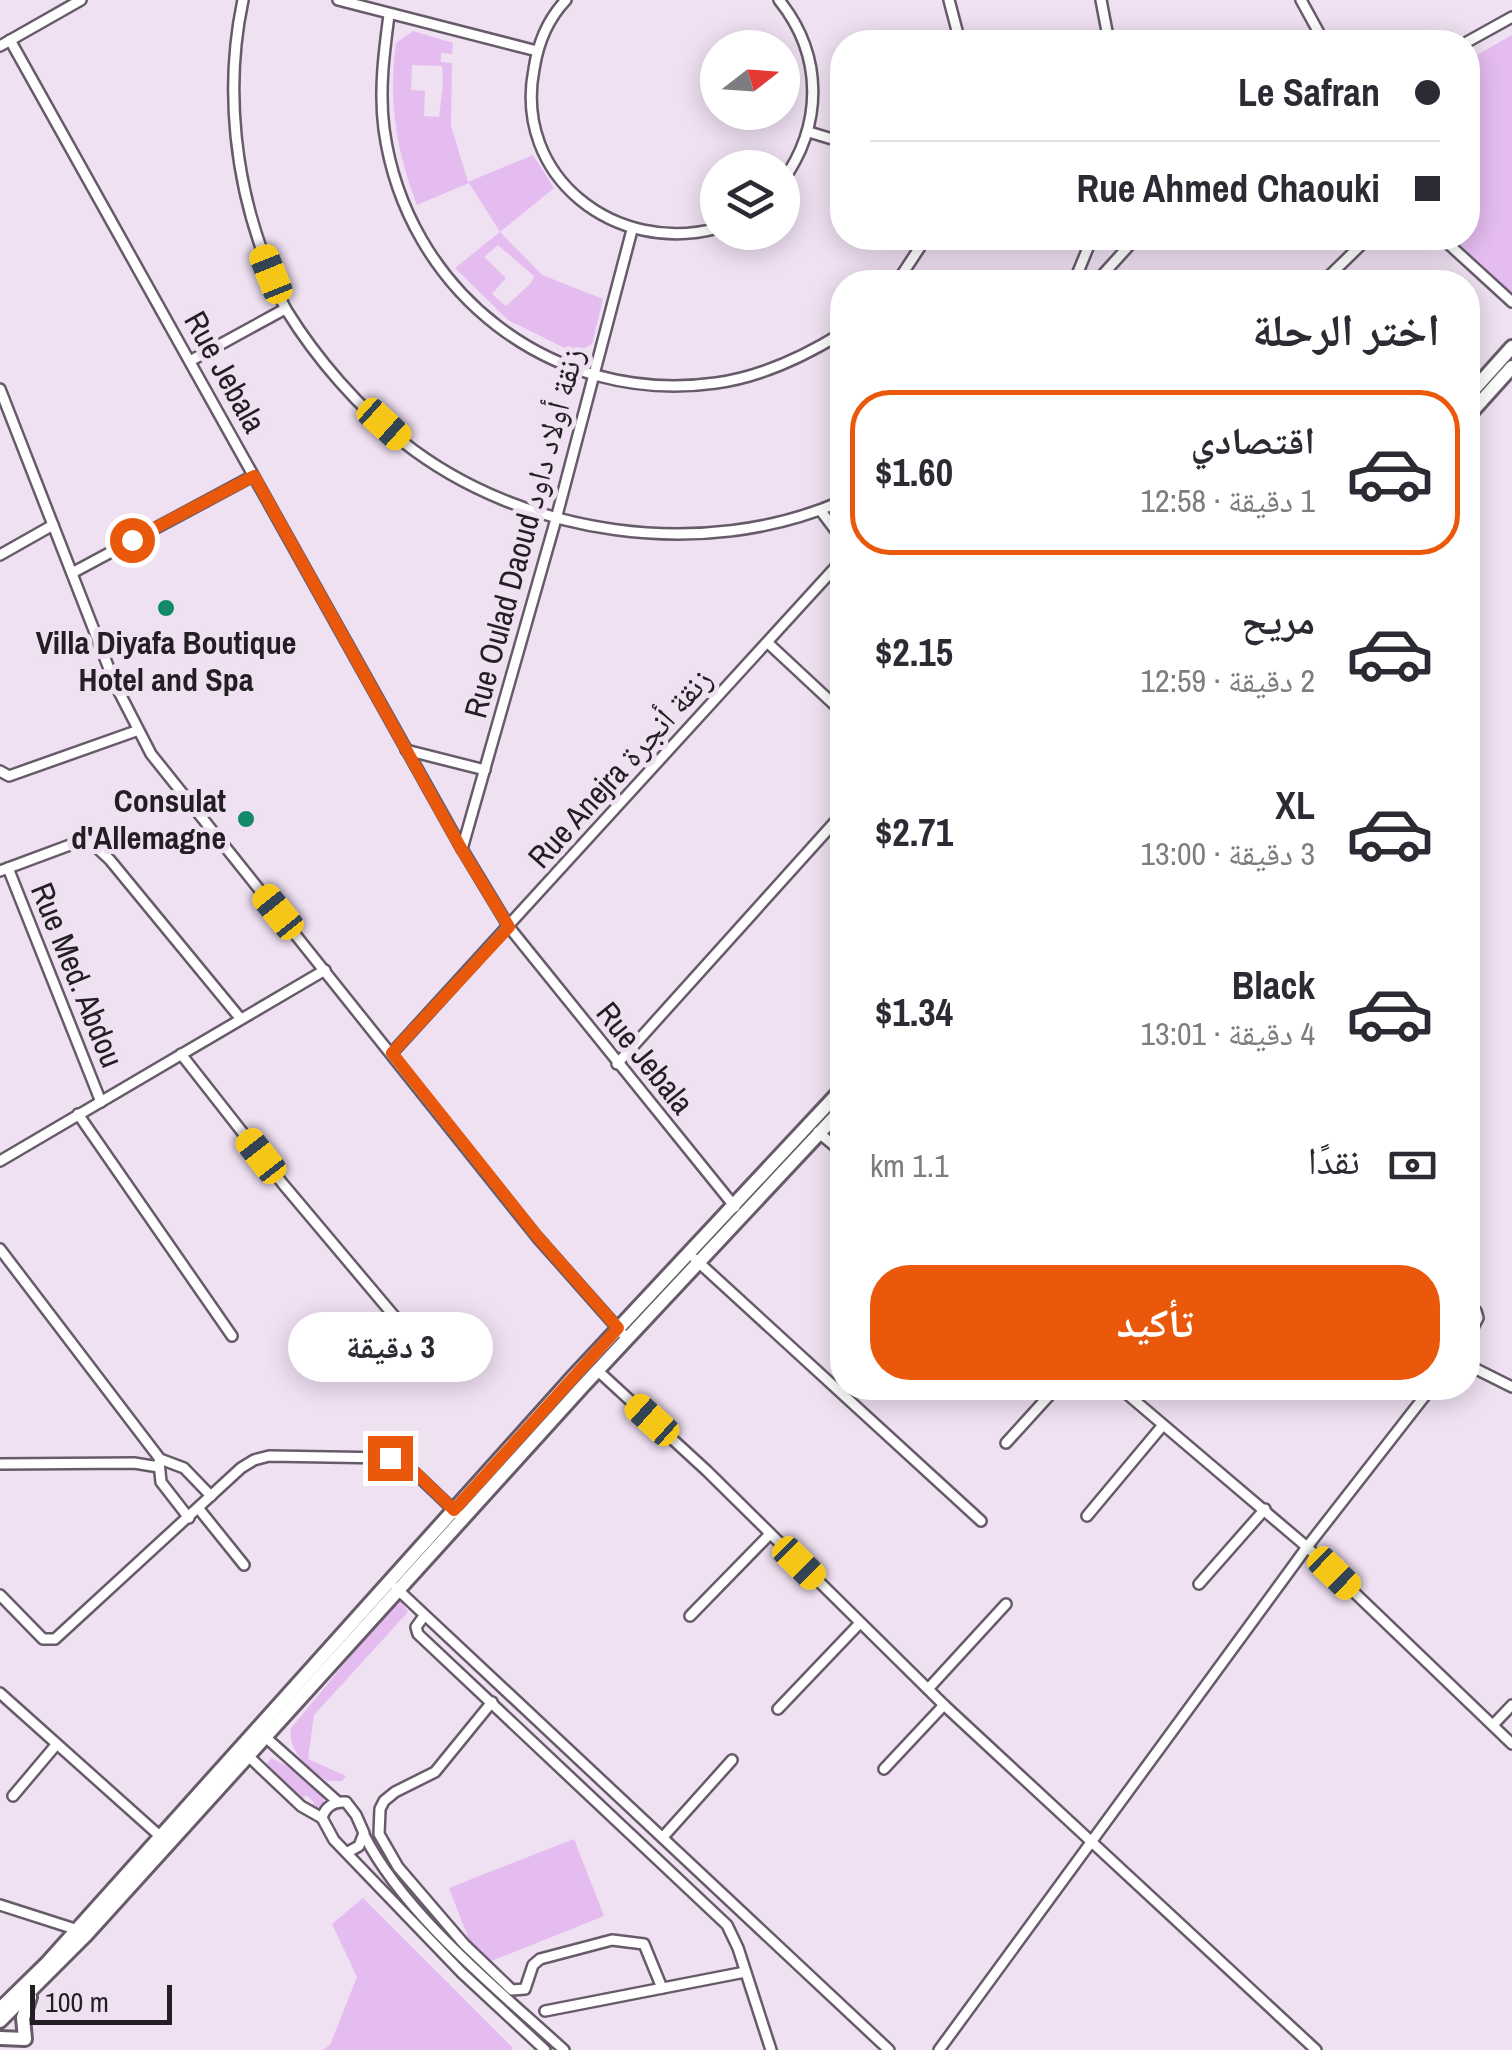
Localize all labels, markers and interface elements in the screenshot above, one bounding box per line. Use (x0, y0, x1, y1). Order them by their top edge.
north arrow (700, 30, 800, 130)
map controls (700, 30, 800, 250)
text: Le Safran (1238, 67, 1380, 118)
button: layers (700, 150, 800, 250)
text: Rue Ahmed Chaouki (1076, 163, 1380, 214)
car (246, 241, 296, 307)
text: اختر الرحلة (1252, 299, 1440, 360)
street label: Rue Jebala (174, 303, 277, 441)
street label: Rue Oulad Daoud زنقة أولاد داود (453, 343, 594, 723)
car (352, 393, 416, 455)
text: اقتصادي (1191, 415, 1315, 466)
icon: car (1345, 428, 1435, 518)
text: $1.60 (875, 447, 953, 498)
text: 1 دقيقة · 12:58 (1140, 479, 1315, 522)
route start (110, 518, 155, 563)
text: مريح (1241, 595, 1315, 646)
marker: Villa Diyafa Boutique Hotel and Spa (155, 597, 177, 619)
icon: car (1345, 608, 1435, 698)
place label: Villa Diyafa Boutique Hotel and Spa (36, 621, 296, 701)
text: $2.15 (875, 627, 953, 678)
street label: Rue Anejra زنقة أنجرة (518, 658, 721, 877)
text: 2 دقيقة · 12:59 (1140, 659, 1315, 702)
place label: Consulat d'Allemagne (71, 779, 226, 859)
text: XL (1275, 780, 1315, 831)
icon: car (1345, 788, 1435, 878)
text: $2.71 (875, 807, 953, 858)
marker: Consulat d'Allemagne (235, 808, 257, 830)
text: 3 دقيقة · 13:00 (1140, 832, 1315, 875)
street label: Rue Med. Abdou (21, 876, 134, 1073)
car (247, 879, 309, 945)
text: Black (1232, 960, 1315, 1011)
icon: car (1345, 968, 1435, 1058)
text: $1.34 (875, 987, 953, 1038)
street label: Rue Jebala (587, 993, 704, 1123)
text: 4 دقيقة · 13:01 (1140, 1012, 1315, 1055)
car (231, 1123, 291, 1189)
text: نقدًا (1308, 1135, 1360, 1186)
icon: cash (1385, 1138, 1440, 1193)
text: 1.1 km (870, 1144, 949, 1187)
button: تأكيد (870, 1265, 1440, 1380)
callout: 3 دقيقة (288, 1313, 492, 1383)
text: 3 دقيقة (346, 1325, 435, 1368)
car (620, 1389, 684, 1451)
route end (368, 1436, 413, 1481)
car (767, 1531, 831, 1595)
car (1302, 1541, 1366, 1605)
scale bar (30, 1980, 172, 2024)
text: 100 m (45, 1983, 109, 2021)

